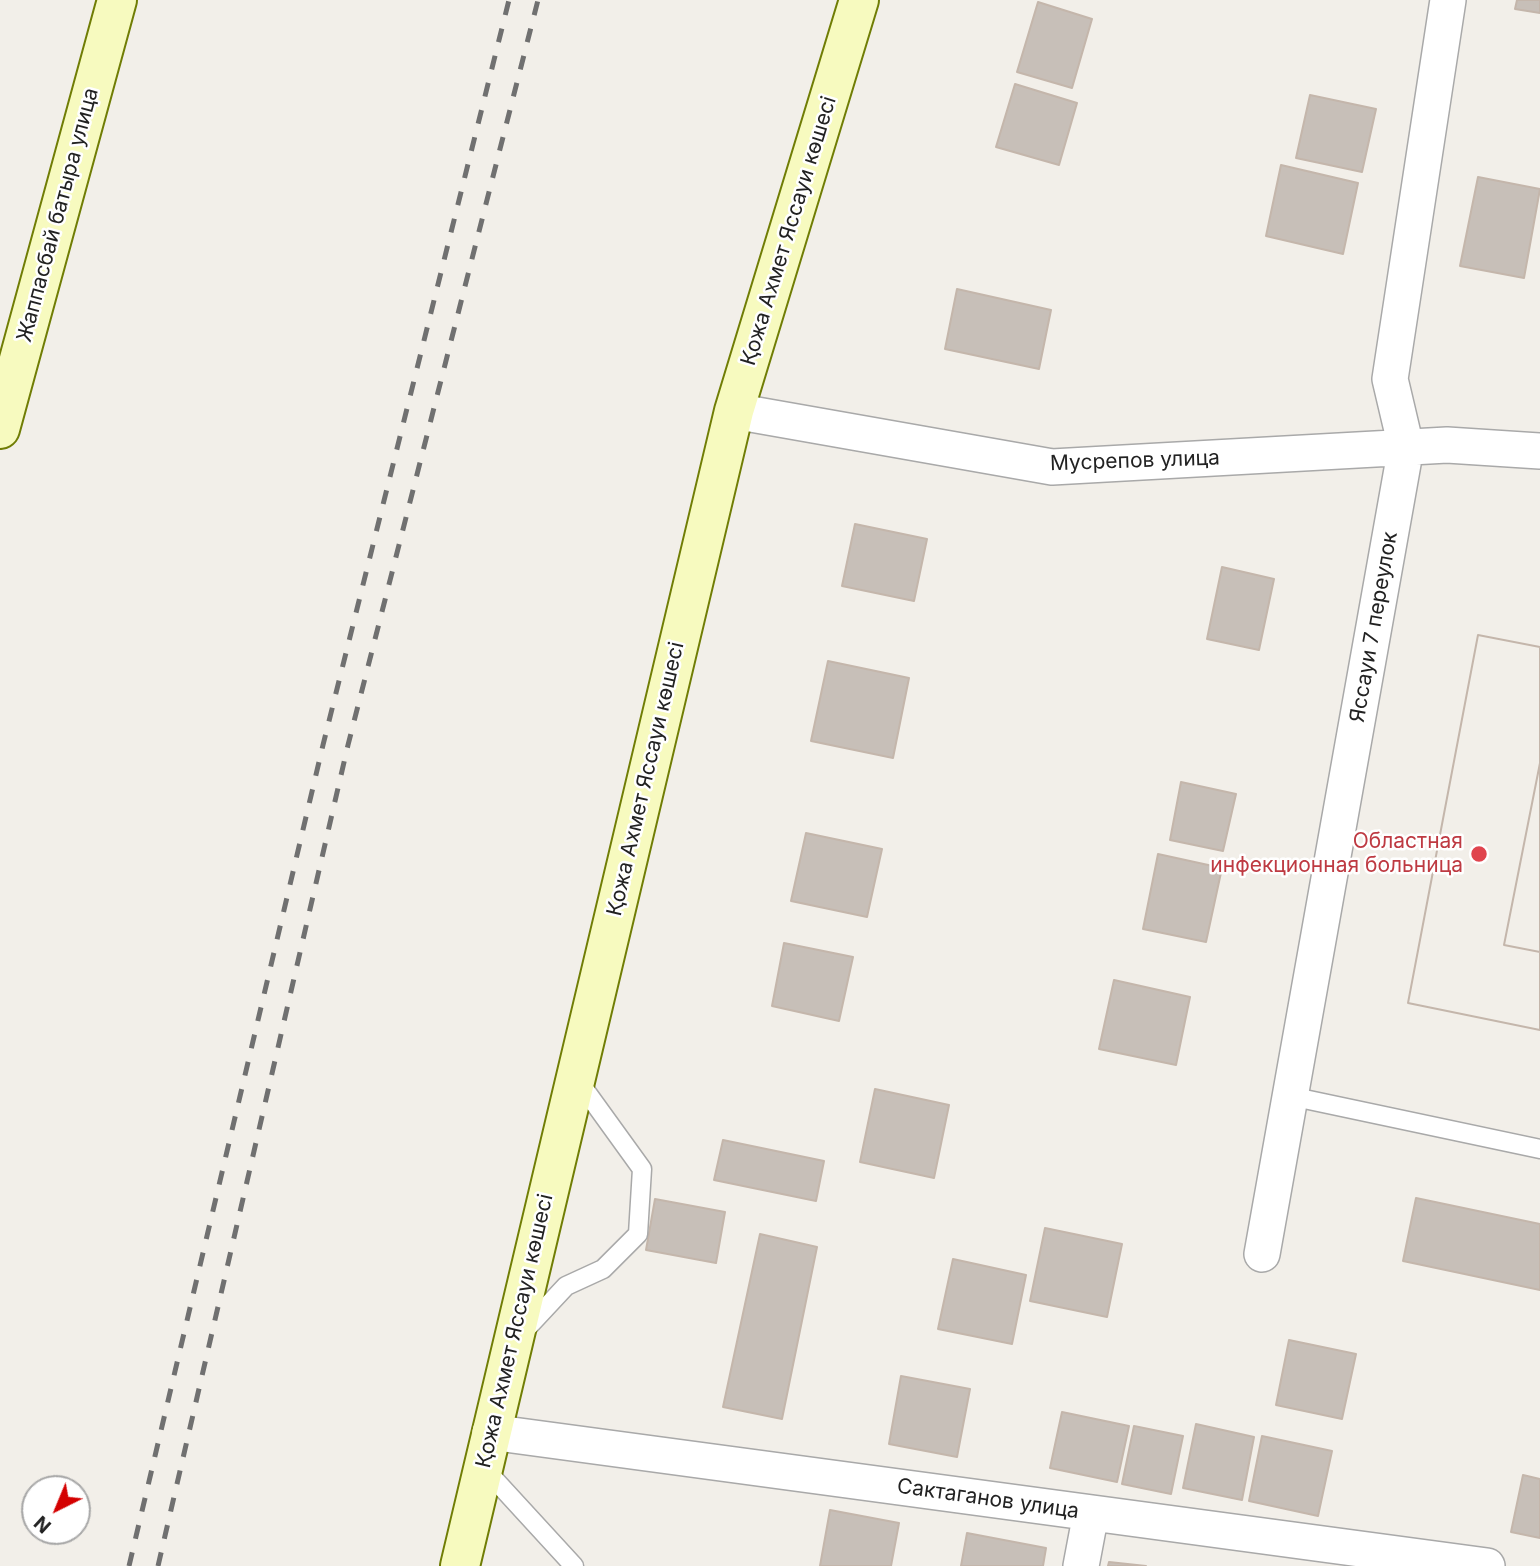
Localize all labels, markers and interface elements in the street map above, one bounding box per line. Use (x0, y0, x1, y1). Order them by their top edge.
street label: Жаппасбай батыра улица (12, 85, 104, 345)
street label: Қожа Ахмет Яссауи көшесі (736, 93, 842, 369)
street label: Мусрепов улица (1050, 445, 1220, 477)
street label: Яссауи 7 переулок (1345, 530, 1403, 724)
street label: Қожа Ахмет Яссауи көшесі (602, 640, 690, 918)
place label: Областная инфекционная больница (1210, 829, 1463, 879)
marker: Областная инфекционная больница (1469, 844, 1489, 864)
street label: Қожа Ахмет Яссауи көшесі (471, 1192, 559, 1470)
street label: Сактаганов улица (895, 1474, 1081, 1524)
north arrow (21, 1475, 91, 1545)
text: N (30, 1511, 56, 1538)

